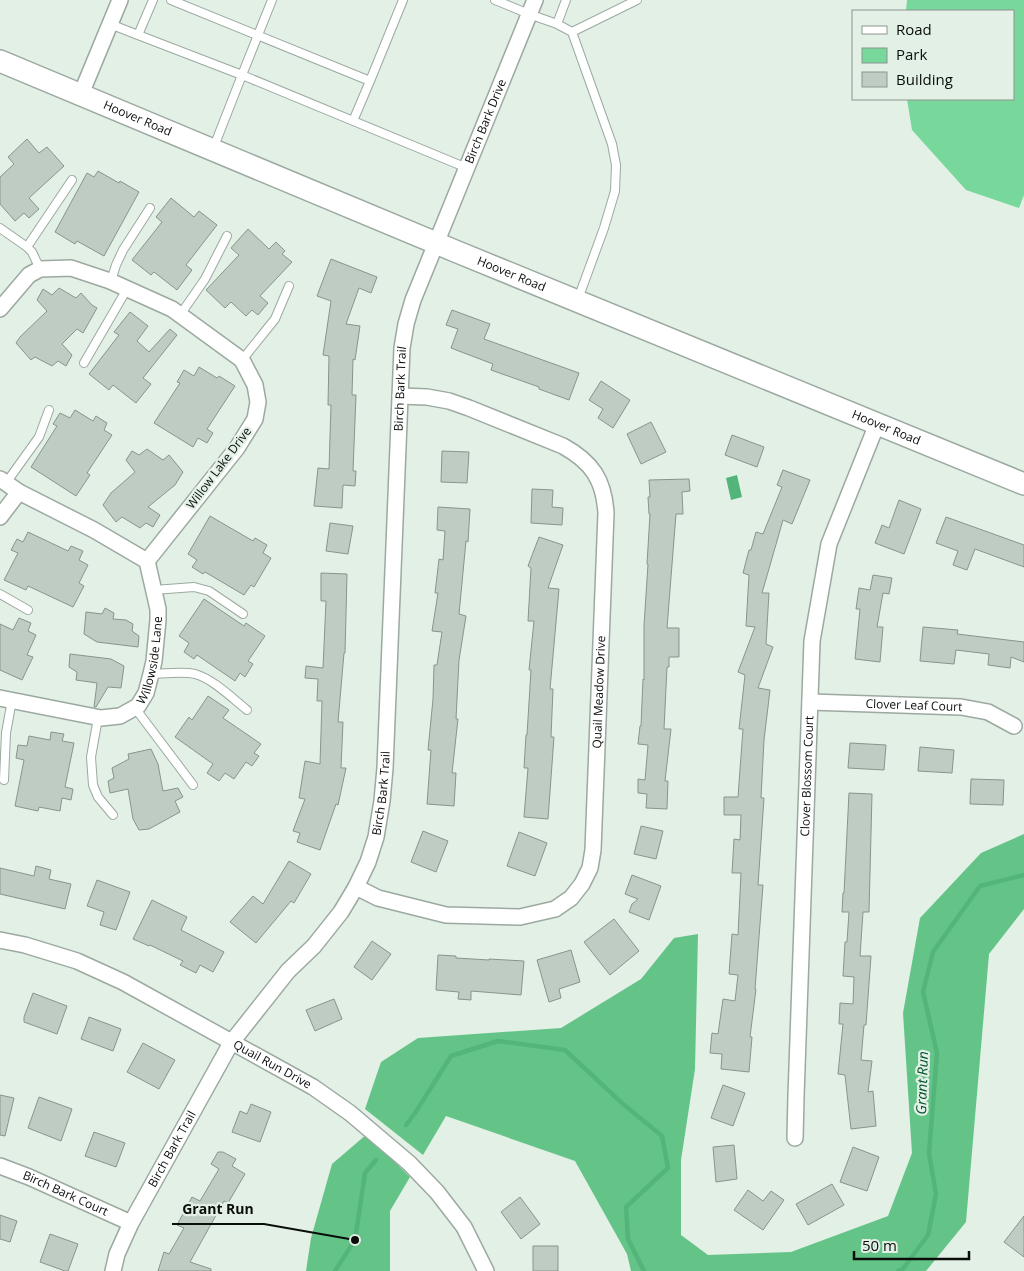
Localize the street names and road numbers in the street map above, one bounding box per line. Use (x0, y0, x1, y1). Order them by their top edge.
street label: Birch Bark Drive (460, 76, 510, 166)
street label: Hoover Road (101, 96, 175, 140)
street label: Hoover Road (475, 252, 548, 295)
street label: Birch Bark Trail (390, 345, 410, 432)
street label: Hoover Road (849, 405, 923, 449)
street label: Willow Lake Drive (182, 423, 255, 512)
street label: Willowside Lane (132, 616, 166, 707)
street label: Quail Meadow Drive (588, 635, 609, 749)
street label: Clover Leaf Court (865, 695, 963, 715)
street label: Clover Blossom Court (796, 716, 817, 837)
street label: Birch Bark Trail (367, 751, 394, 837)
street label: Quail Run Drive (230, 1036, 315, 1093)
street label: Birch Bark Trail (144, 1108, 200, 1190)
street label: Birch Bark Court (21, 1166, 111, 1220)

